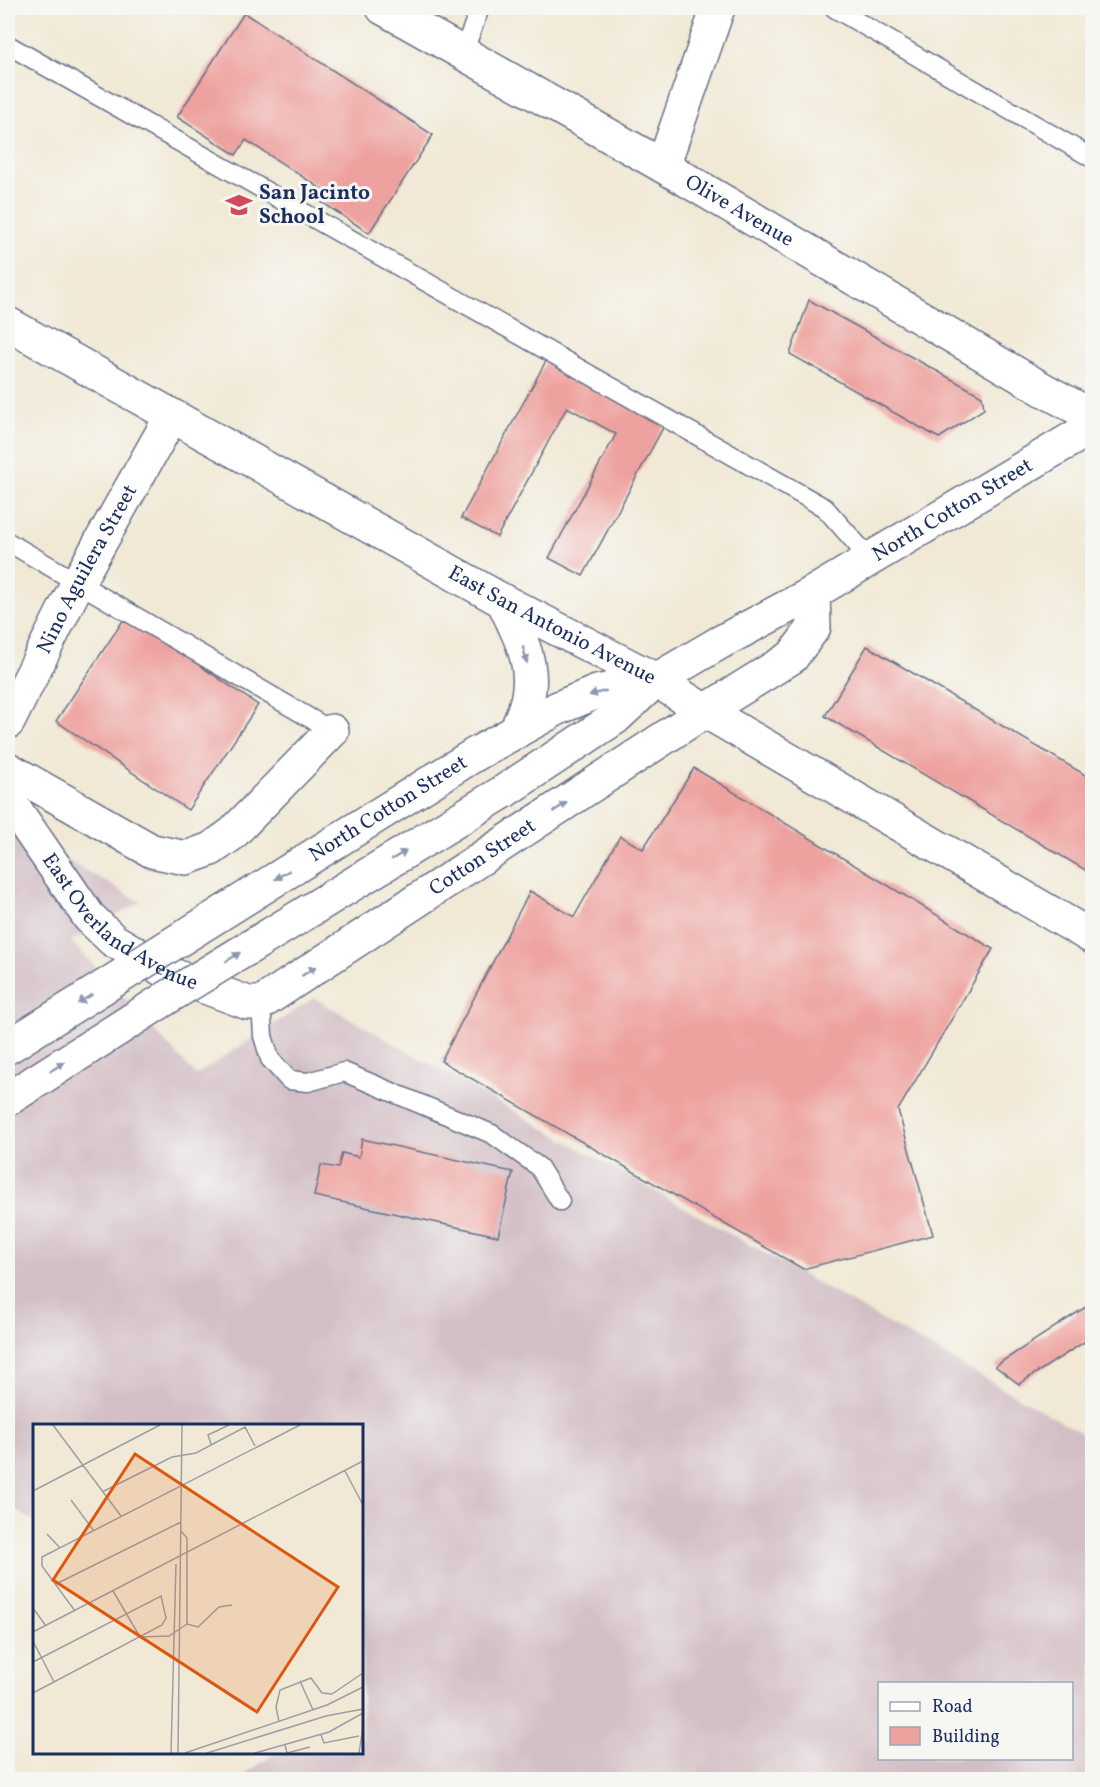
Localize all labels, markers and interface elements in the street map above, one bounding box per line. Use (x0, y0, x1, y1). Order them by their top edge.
street label: Olive Avenue (679, 167, 799, 254)
place label: San Jacinto School (259, 179, 370, 232)
school or university icon: San Jacinto School (224, 190, 254, 220)
street label: North Cotton Street (867, 451, 1038, 569)
street label: Nino Aguilera Street (30, 479, 144, 659)
street label: East San Antonio Avenue (443, 559, 661, 692)
one-way arrow (521, 646, 531, 664)
one-way arrow (589, 688, 608, 698)
street label: North Cotton Street (303, 748, 473, 869)
one-way arrow (552, 801, 569, 812)
street label: Cotton Street (423, 812, 541, 903)
street label: East Overland Avenue (35, 847, 202, 998)
one-way arrow (391, 850, 407, 861)
one-way arrow (274, 870, 290, 881)
one-way arrow (225, 952, 241, 963)
one-way arrow (301, 965, 317, 977)
one-way arrow (77, 993, 93, 1004)
one-way arrow (49, 1062, 65, 1073)
inset map (33, 1424, 363, 1754)
legend (878, 1682, 1073, 1760)
text: Road (932, 1695, 973, 1720)
text: Building (932, 1725, 1000, 1750)

